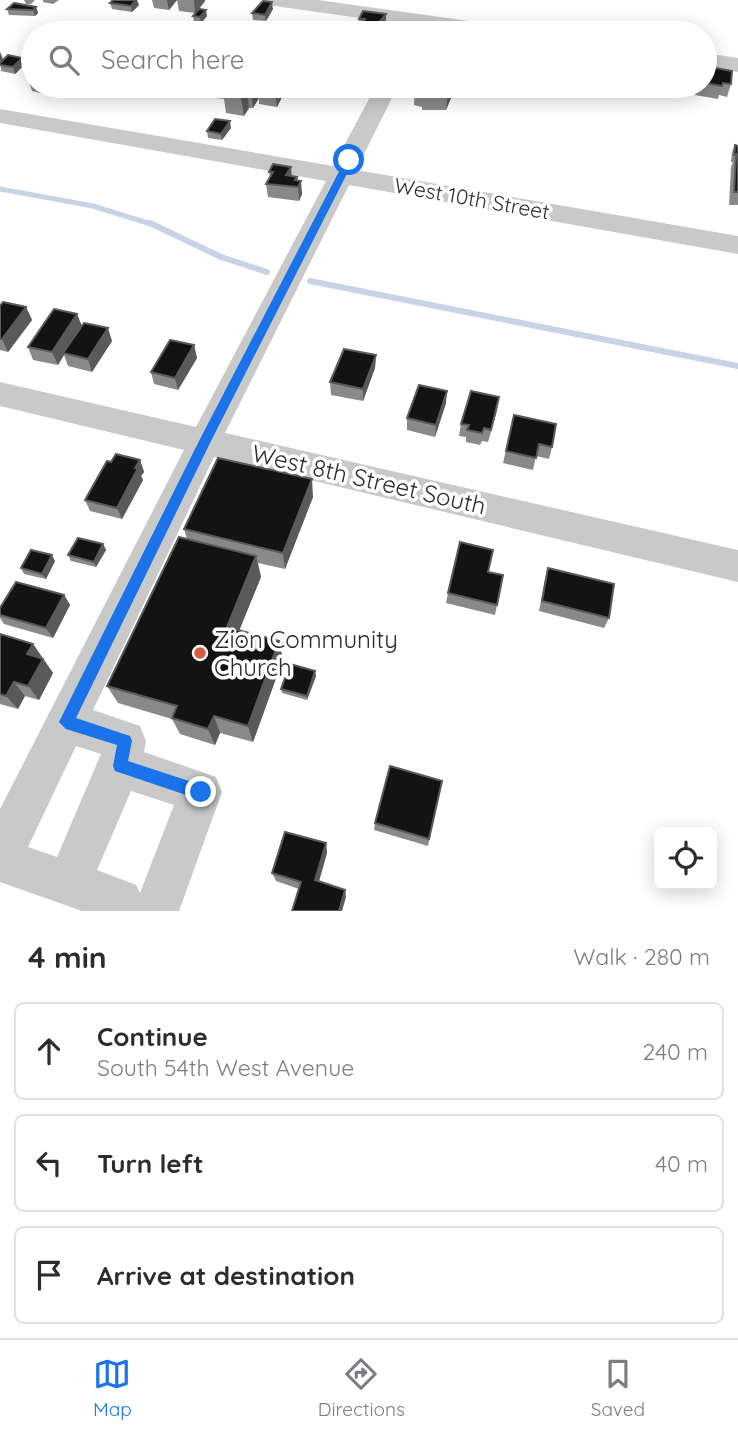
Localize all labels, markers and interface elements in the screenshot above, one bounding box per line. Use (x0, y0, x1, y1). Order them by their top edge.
search box (21, 21, 717, 98)
icon: search (45, 41, 83, 79)
text: Search here (101, 43, 245, 76)
route start (333, 144, 364, 175)
street label: West 10th Street (392, 172, 552, 224)
street label: West 8th Street South (249, 437, 489, 521)
place label: Zion Community Church (214, 624, 398, 682)
marker: Zion Community Church (192, 645, 208, 661)
route end (185, 776, 216, 807)
map controls (654, 827, 717, 890)
button: locate (654, 827, 717, 890)
text: 4 min (28, 938, 107, 976)
text: Walk · 280 m (573, 942, 710, 971)
text: Continue (97, 1020, 208, 1053)
icon: ahead (30, 1032, 68, 1070)
text: 240 m (643, 1037, 708, 1066)
text: South 54th West Avenue (97, 1053, 354, 1082)
icon: left (30, 1144, 68, 1182)
text: Turn left (97, 1147, 204, 1180)
text: 40 m (655, 1149, 708, 1178)
icon: arrive (30, 1256, 68, 1294)
text: Arrive at destination (97, 1259, 355, 1292)
tab: Map (93, 1355, 132, 1421)
tab: Directions (318, 1355, 405, 1421)
tab: Saved (591, 1355, 645, 1421)

